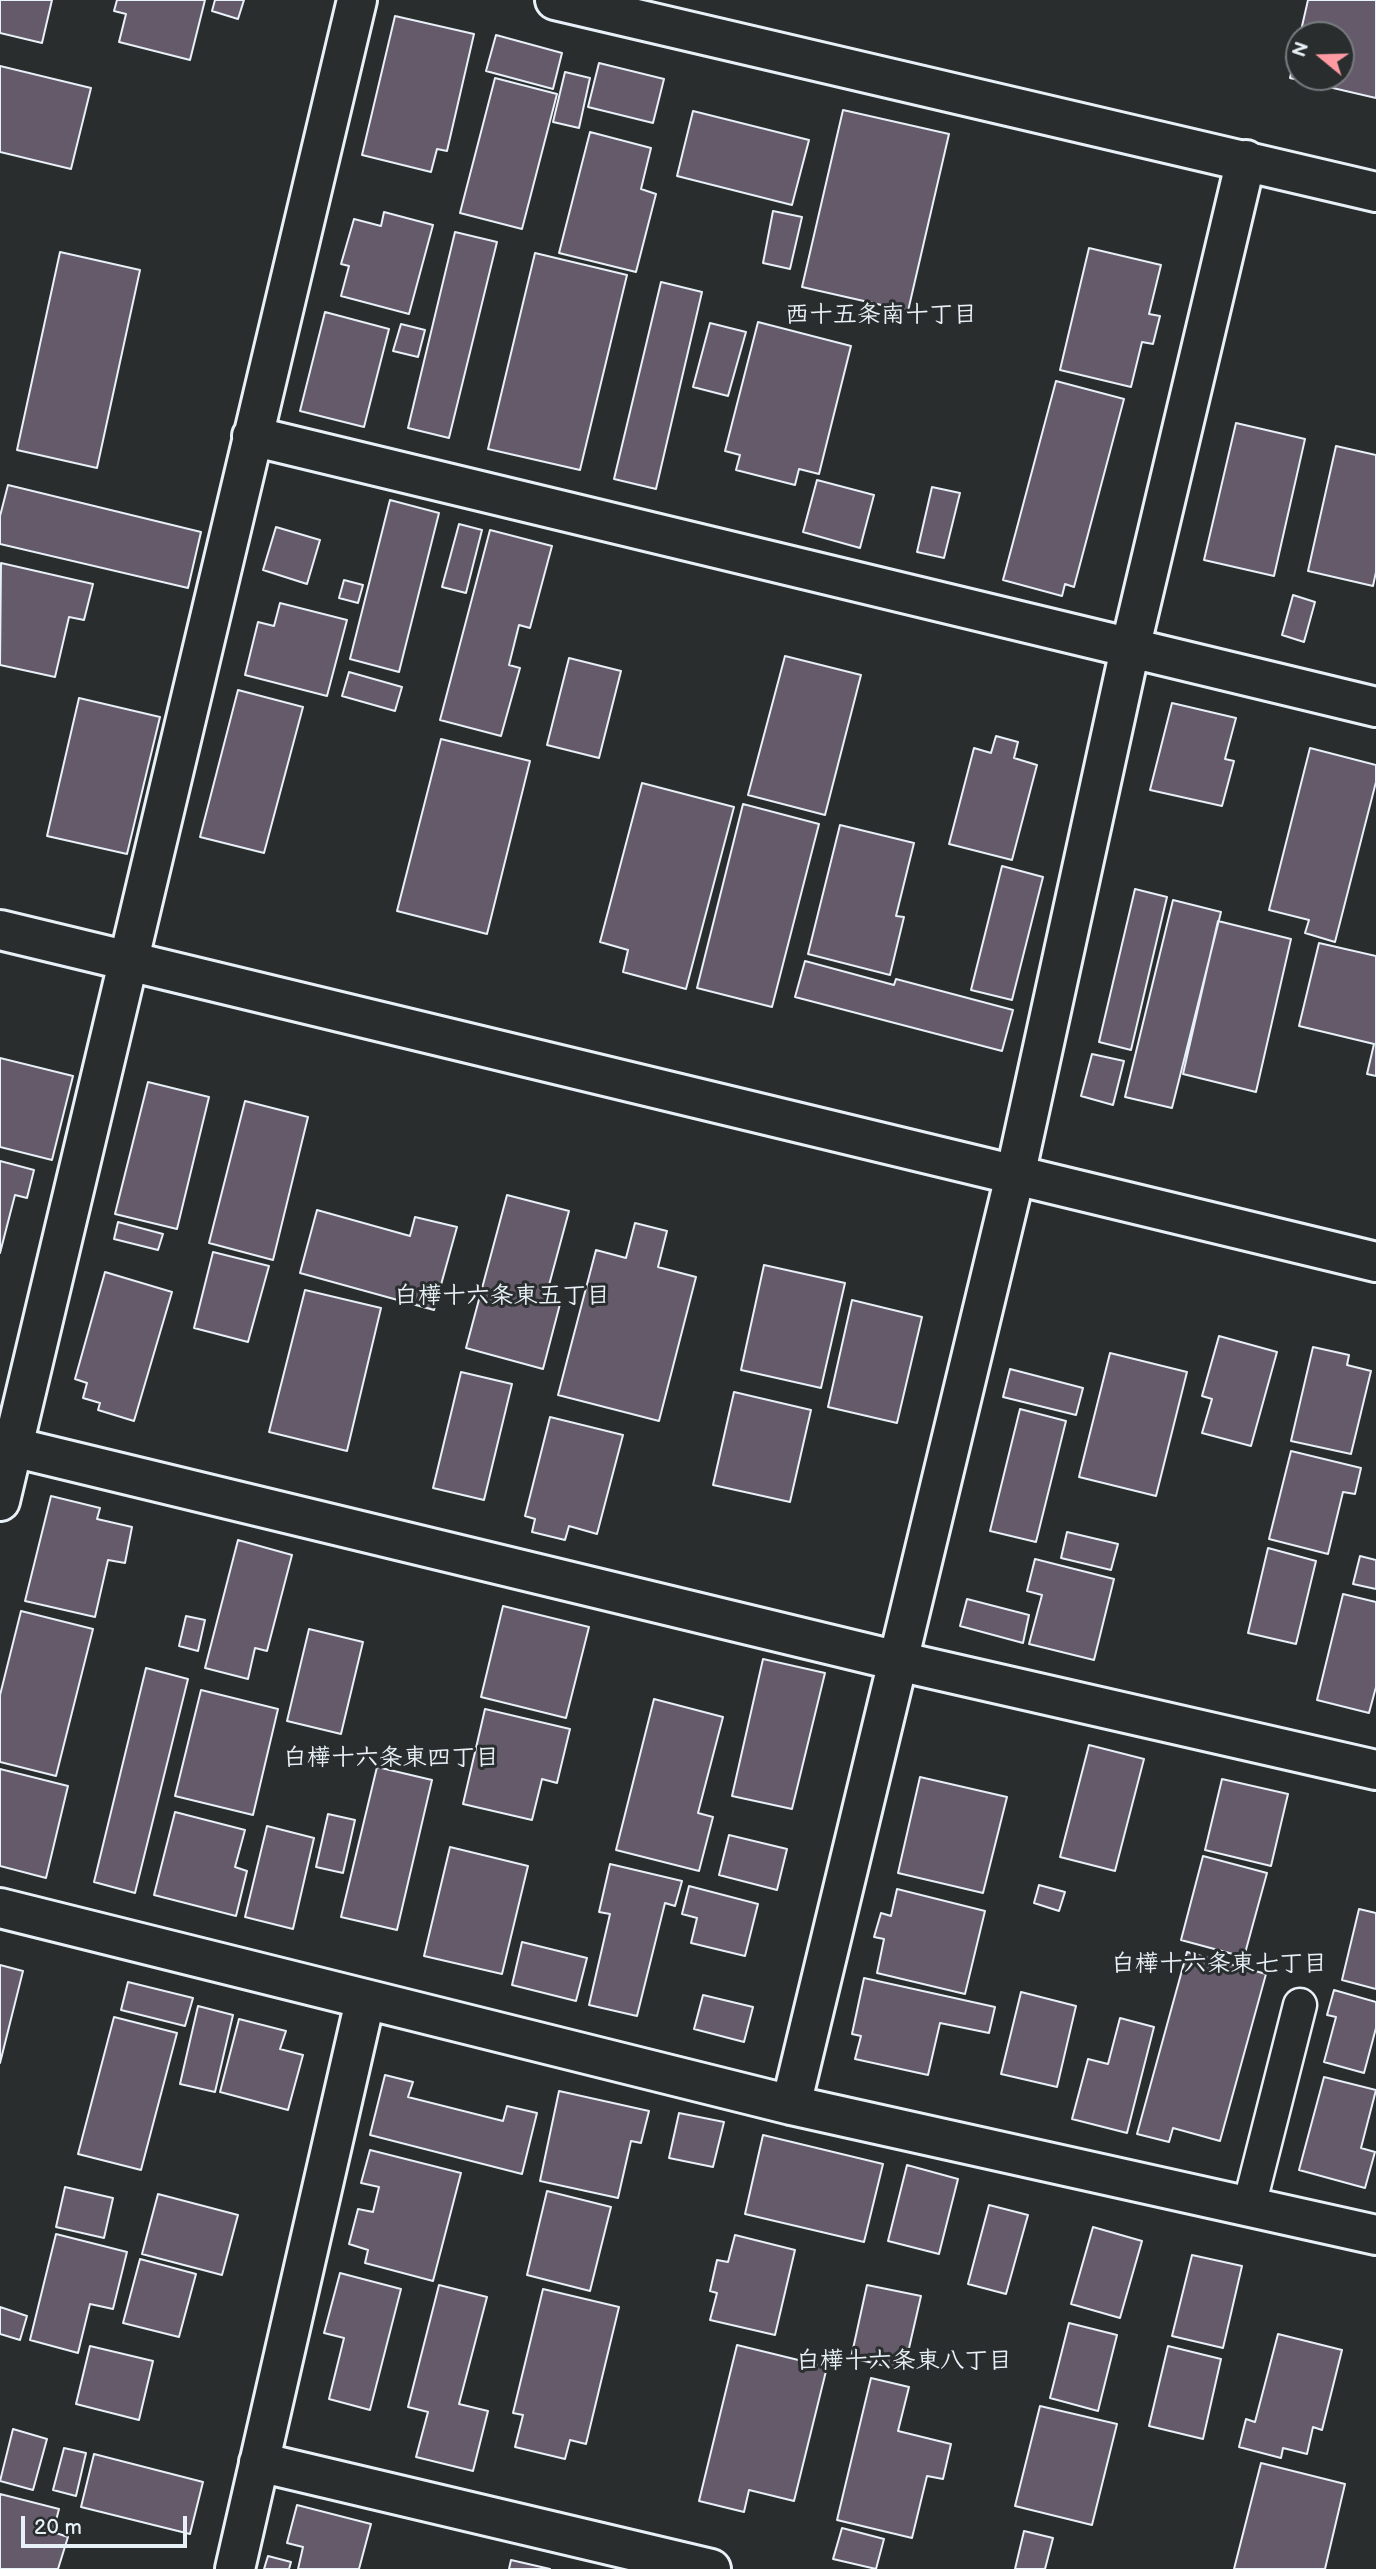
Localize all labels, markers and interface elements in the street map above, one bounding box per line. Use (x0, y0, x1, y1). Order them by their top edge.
north arrow (1285, 21, 1355, 91)
text: N (1288, 39, 1315, 60)
district label: 西十五条南十丁目 (785, 302, 977, 330)
district label: 白樺十六条東五丁目 (394, 1283, 610, 1311)
district label: 白樺十六条東四丁目 (283, 1745, 499, 1773)
district label: 白樺十六条東七丁目 (1111, 1951, 1327, 1979)
district label: 白樺十六条東八丁目 (796, 2348, 1012, 2376)
scale bar (24, 2502, 191, 2546)
text: 20 m (34, 2515, 82, 2540)

